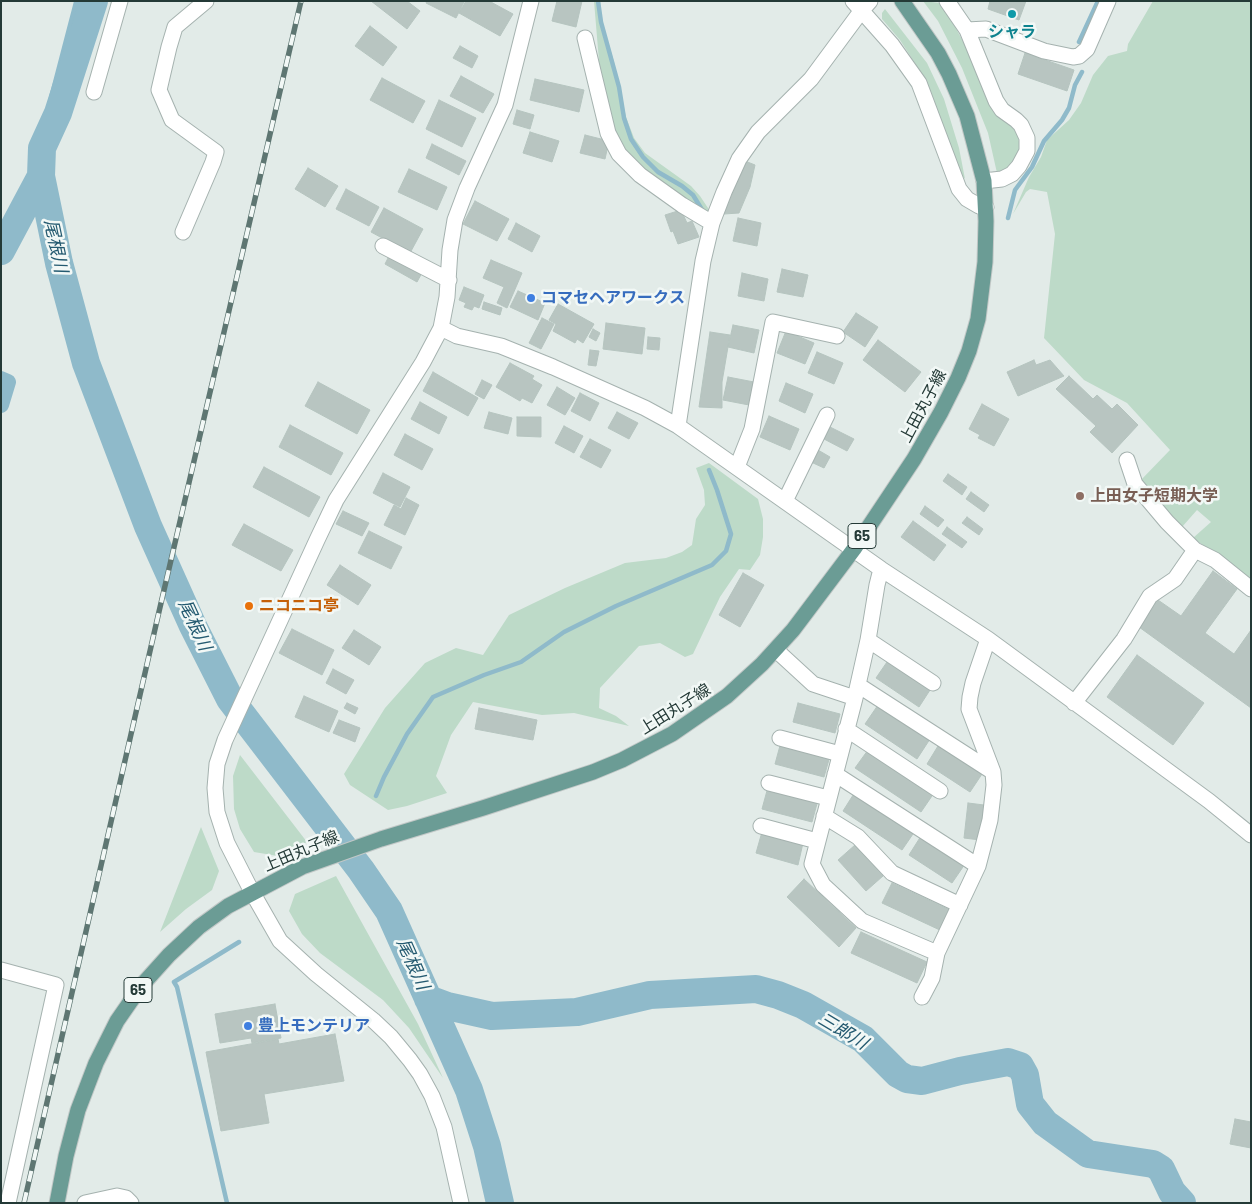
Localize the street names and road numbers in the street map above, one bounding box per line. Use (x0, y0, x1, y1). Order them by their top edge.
street label: 上田丸子線 (896, 366, 950, 446)
road number: 65 (848, 524, 876, 548)
street label: 上田丸子線 (636, 680, 714, 738)
street label: 上田丸子線 (260, 827, 342, 875)
road number: 65 (124, 978, 152, 1002)

